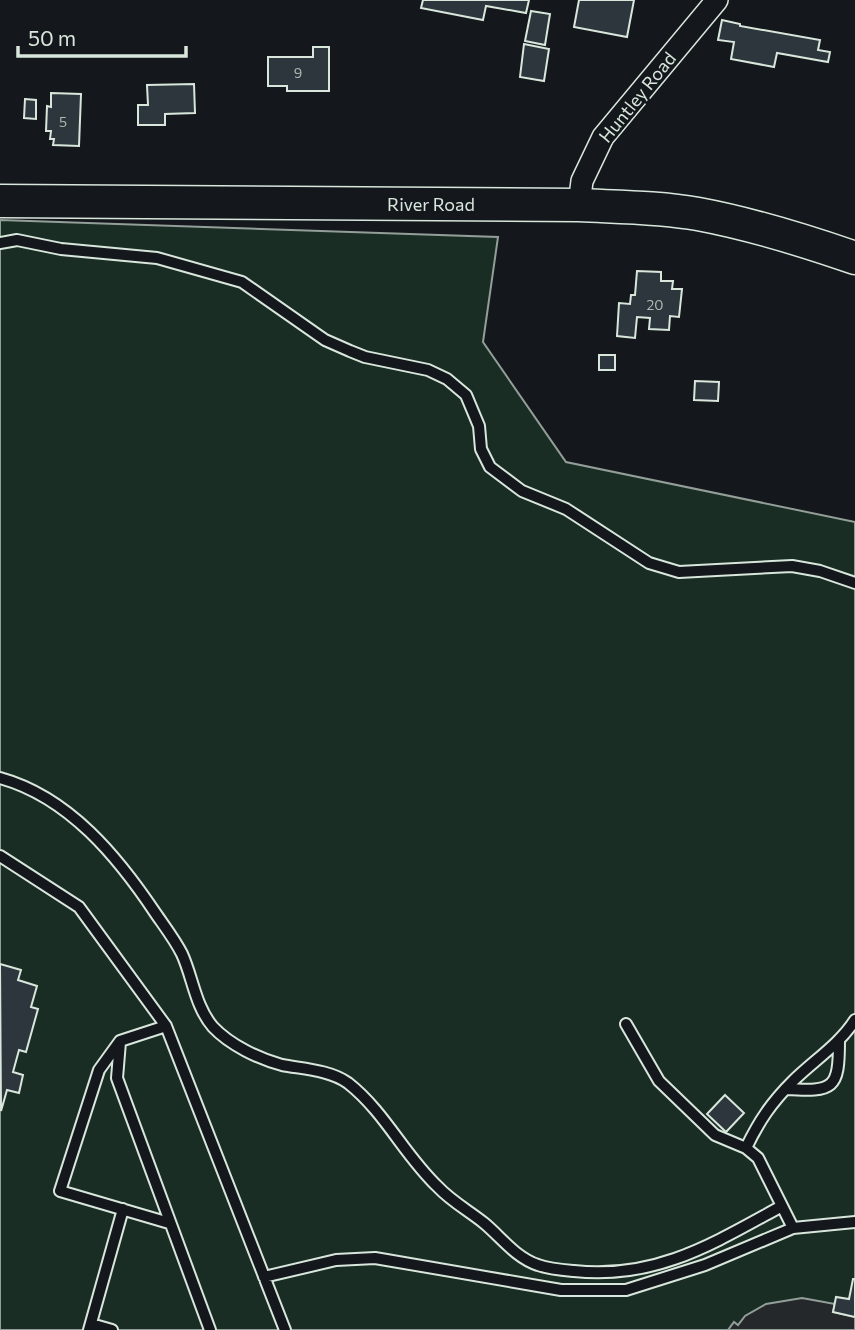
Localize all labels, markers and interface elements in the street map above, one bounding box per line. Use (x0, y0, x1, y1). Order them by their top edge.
scale bar (18, 14, 186, 58)
text: 50 m (28, 25, 76, 50)
street label: Huntley Road (594, 47, 680, 147)
house number: 9 (294, 64, 302, 81)
house number: 5 (59, 113, 67, 130)
street label: River Road (387, 193, 475, 215)
house number: 20 (647, 296, 663, 313)

